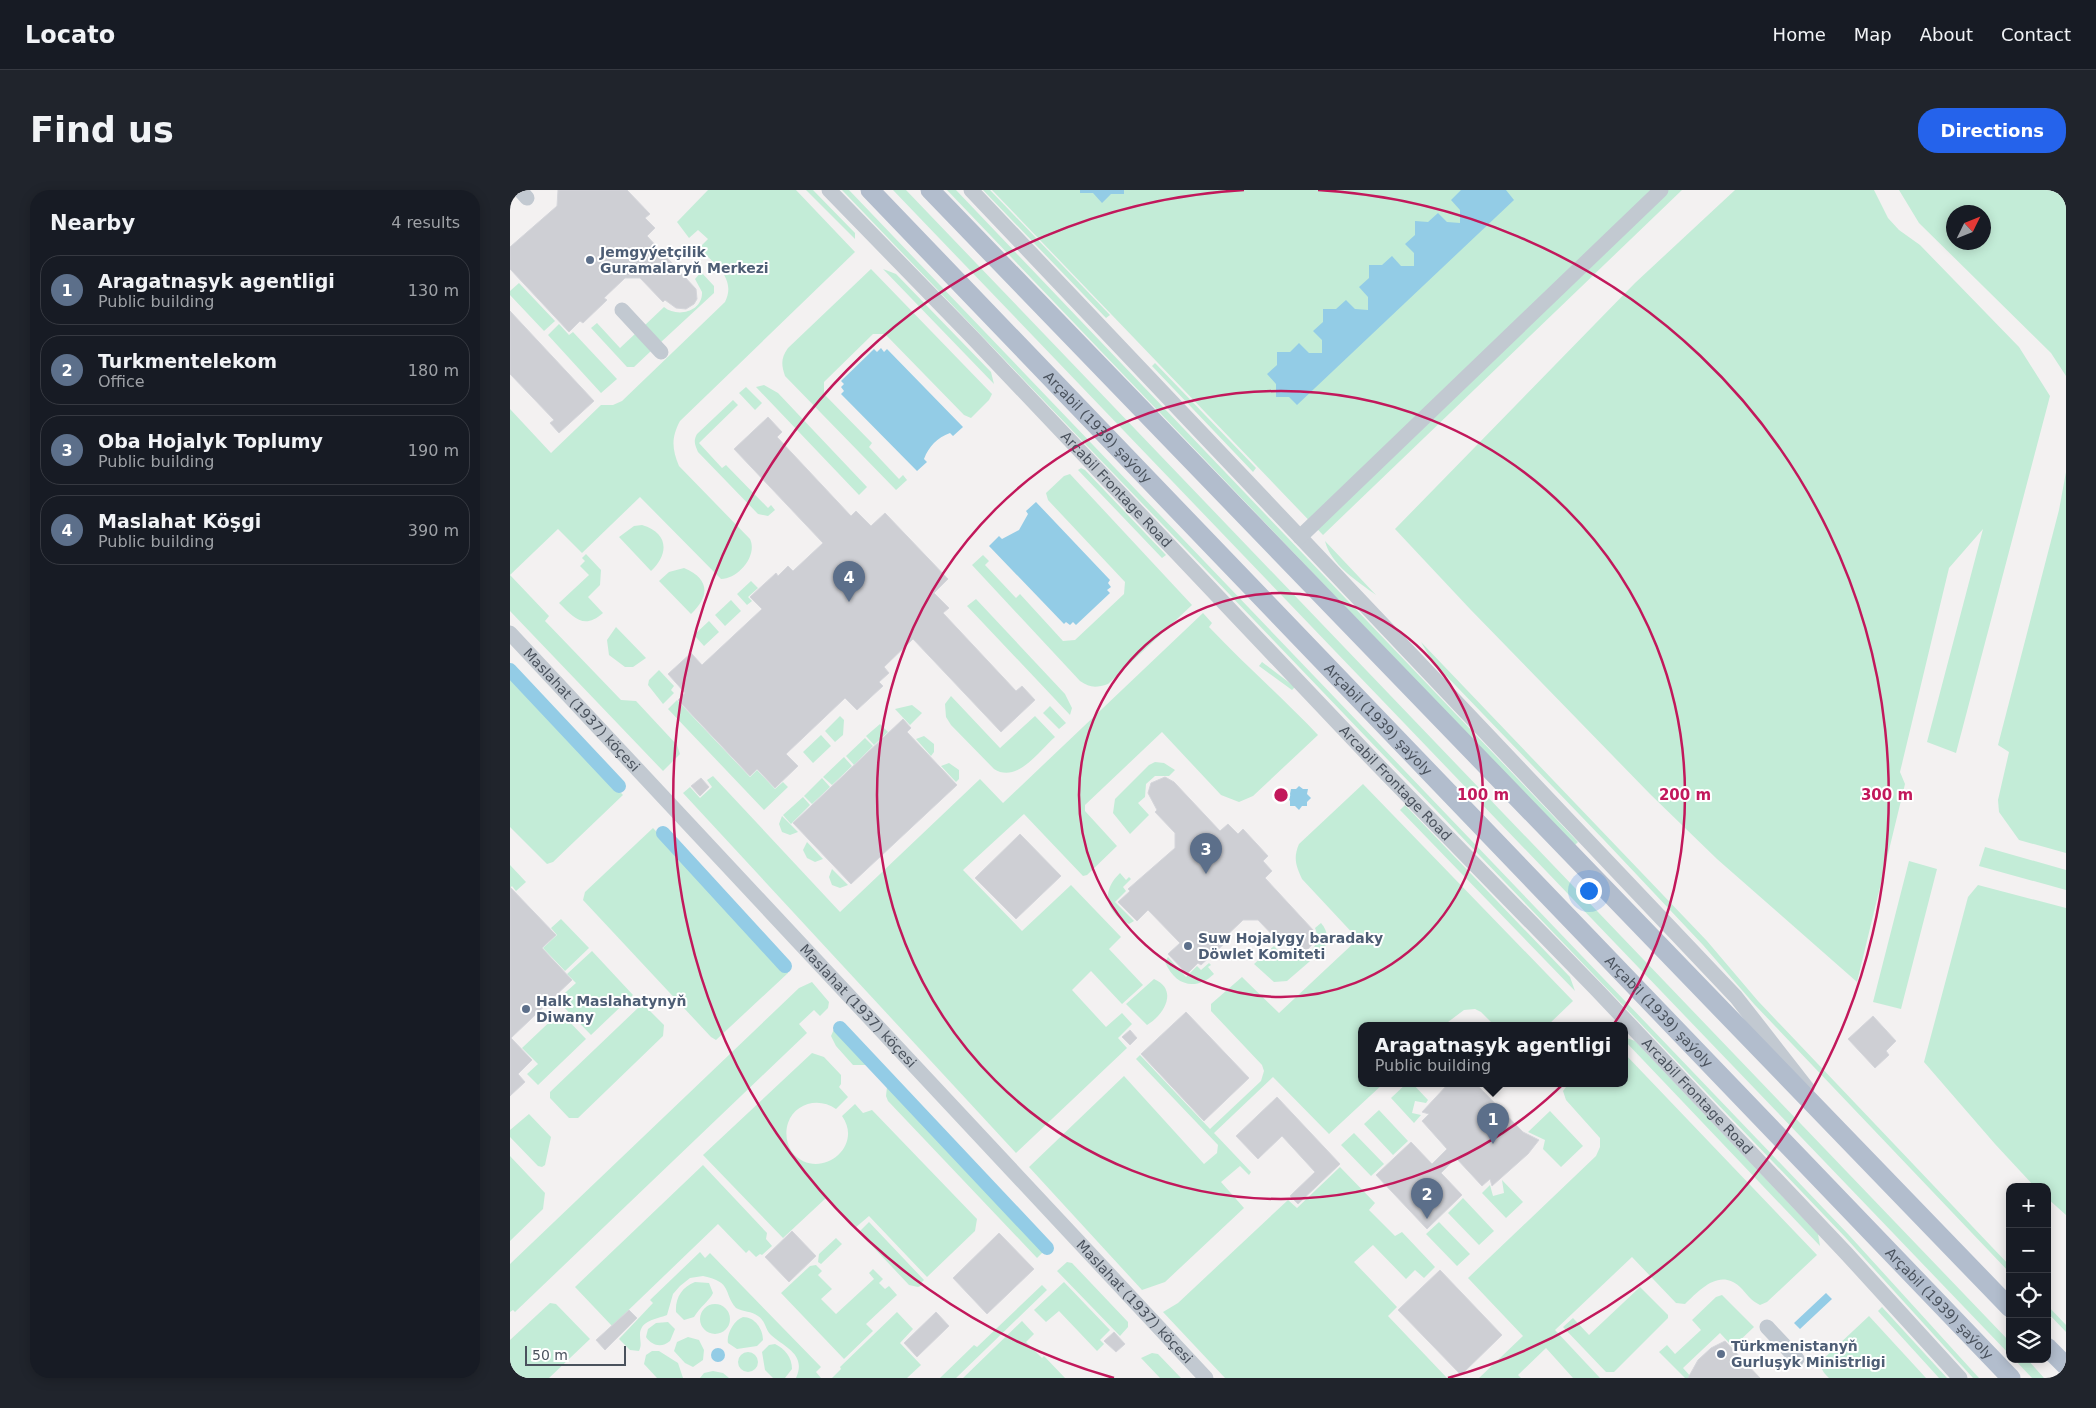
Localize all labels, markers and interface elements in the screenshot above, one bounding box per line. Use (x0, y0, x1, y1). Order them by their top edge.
text: Locato (25, 21, 115, 49)
text: Home (1773, 24, 1826, 45)
text: Map (1854, 24, 1892, 45)
text: About (1920, 24, 1973, 45)
text: Contact (2001, 24, 2071, 45)
button: Directions (1918, 108, 2066, 153)
text: Find us (30, 110, 174, 150)
north arrow (1946, 205, 1991, 250)
text: Nearby (50, 211, 135, 235)
text: 4 results (391, 213, 460, 232)
place label: Jemgyýetçilik Guramalaryň Merkezi (599, 244, 769, 276)
marker: Jemgyýetçilik Guramalaryň Merkezi (584, 254, 596, 266)
text: Aragatnaşyk agentligi (98, 270, 335, 292)
text: 1 (61, 281, 73, 300)
text: 130 m (408, 281, 459, 300)
text: Public building (98, 292, 215, 311)
text: Turkmentelekom (98, 350, 277, 372)
text: 2 (61, 361, 73, 380)
text: 180 m (408, 361, 459, 380)
street label: Arçabil (1939) şaýoly (1041, 368, 1155, 486)
text: Office (98, 372, 145, 391)
street label: Arcabil Frontage Road (1058, 428, 1175, 551)
text: Oba Hojalyk Toplumy (98, 430, 323, 452)
text: 3 (61, 441, 73, 460)
text: 190 m (408, 441, 459, 460)
text: Public building (98, 452, 215, 471)
text: Maslahat Köşgi (98, 510, 261, 532)
text: 4 (61, 521, 73, 540)
text: 390 m (408, 521, 459, 540)
text: Public building (98, 532, 215, 551)
pin: 4 (833, 561, 865, 602)
street label: Maslahat (1937) köçesi (520, 645, 643, 775)
street label: Arçabil (1939) şaýoly (1321, 660, 1436, 778)
street label: Arcabil Frontage Road (1336, 722, 1455, 844)
centre of rings (1272, 786, 1290, 804)
text: 100 m (1457, 786, 1509, 804)
text: 200 m (1659, 786, 1711, 804)
text: 300 m (1861, 786, 1913, 804)
pin: 3 (1190, 833, 1222, 874)
your location (1576, 878, 1602, 904)
place label: Suw Hojalygy baradaky Döwlet Komiteti (1198, 930, 1383, 962)
marker: Suw Hojalygy baradaky Döwlet Komiteti (1182, 940, 1194, 952)
street label: Maslahat (1937) köçesi (797, 941, 920, 1071)
street label: Arçabil (1939) şaýoly (1602, 952, 1716, 1071)
place label: Halk Maslahatynyň Diwany (536, 993, 686, 1025)
marker: Halk Maslahatynyň Diwany (520, 1003, 532, 1015)
popup (1358, 1022, 1628, 1087)
text: Aragatnaşyk agentligi (1375, 1034, 1611, 1056)
street label: Arcabil Frontage Road (1639, 1035, 1756, 1157)
text: Public building (1375, 1056, 1491, 1075)
pin: 1 (1477, 1103, 1509, 1144)
pin: 2 (1411, 1178, 1443, 1219)
map controls (2006, 1183, 2051, 1363)
button: + (2006, 1183, 2051, 1228)
button: − (2006, 1228, 2051, 1273)
street label: Maslahat (1937) köçesi (1073, 1237, 1196, 1367)
street label: Arçabil (1939) şaýoly (1882, 1244, 1997, 1363)
button: locate (2006, 1273, 2051, 1318)
button: layers (2006, 1318, 2051, 1363)
place label: Türkmenistanyň Gurluşyk Ministrligi (1731, 1338, 1886, 1370)
scale bar (525, 1343, 626, 1366)
text: 50 m (532, 1347, 568, 1363)
marker: Türkmenistanyň Gurluşyk Ministrligi (1715, 1348, 1727, 1360)

